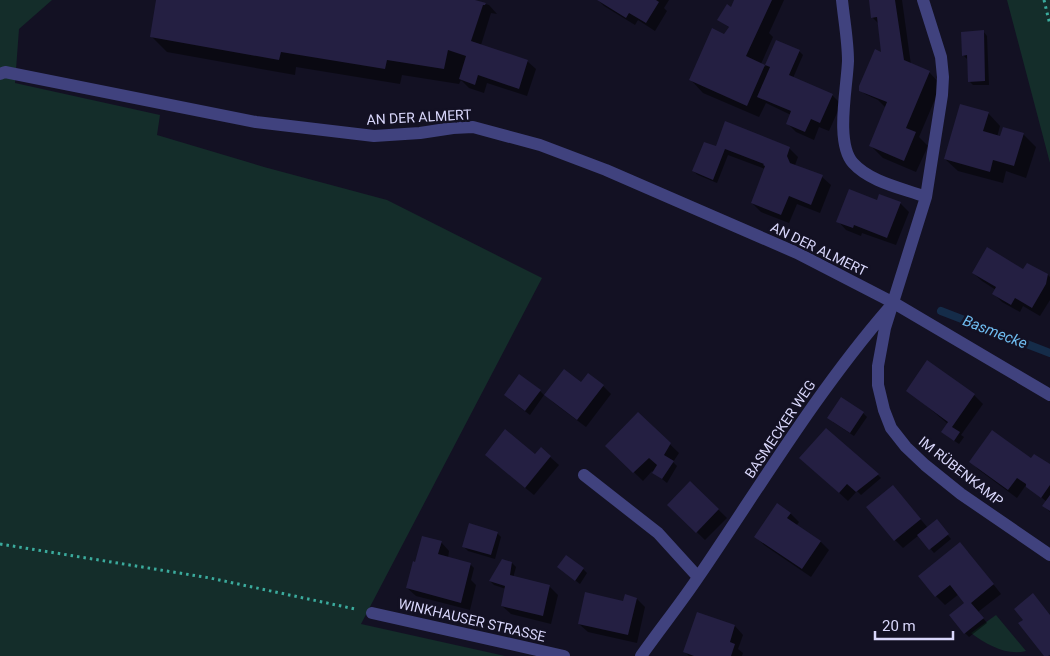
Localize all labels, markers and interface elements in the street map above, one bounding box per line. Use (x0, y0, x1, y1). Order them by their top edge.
street label: AN DER ALMERT (366, 106, 473, 128)
street label: AN DER ALMERT (768, 219, 870, 280)
water label: Basmecke (960, 311, 1030, 353)
street label: BASMECKER WEG (741, 377, 819, 481)
street label: IM RÜBENKAMP (916, 433, 1007, 509)
street label: WINKHAUSER STRASSE (397, 595, 547, 645)
scale bar (875, 608, 952, 640)
text: 20 m (882, 617, 916, 635)

